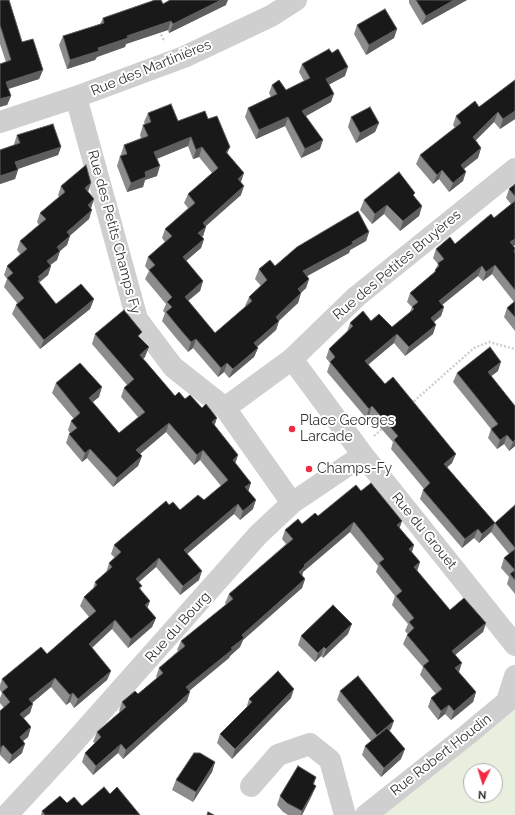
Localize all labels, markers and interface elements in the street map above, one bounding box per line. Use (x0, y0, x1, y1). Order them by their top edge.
street label: Rue des Martinières (89, 36, 213, 100)
street label: Rue des Petits Champs Fy (84, 148, 144, 316)
street label: Rue des Petites Bruyères (330, 207, 464, 323)
place label: Place Georges Larcade (300, 413, 394, 446)
marker: Place Georges Larcade (287, 424, 297, 434)
place label: Champs-Fy (317, 461, 392, 477)
marker: Champs-Fy (304, 464, 314, 474)
street label: Rue du Grouet (388, 489, 460, 573)
street label: Rue du Bourg (142, 588, 214, 666)
street label: Rue Robert Houdin (387, 710, 495, 800)
north arrow (463, 763, 503, 803)
text: N (478, 788, 487, 801)

